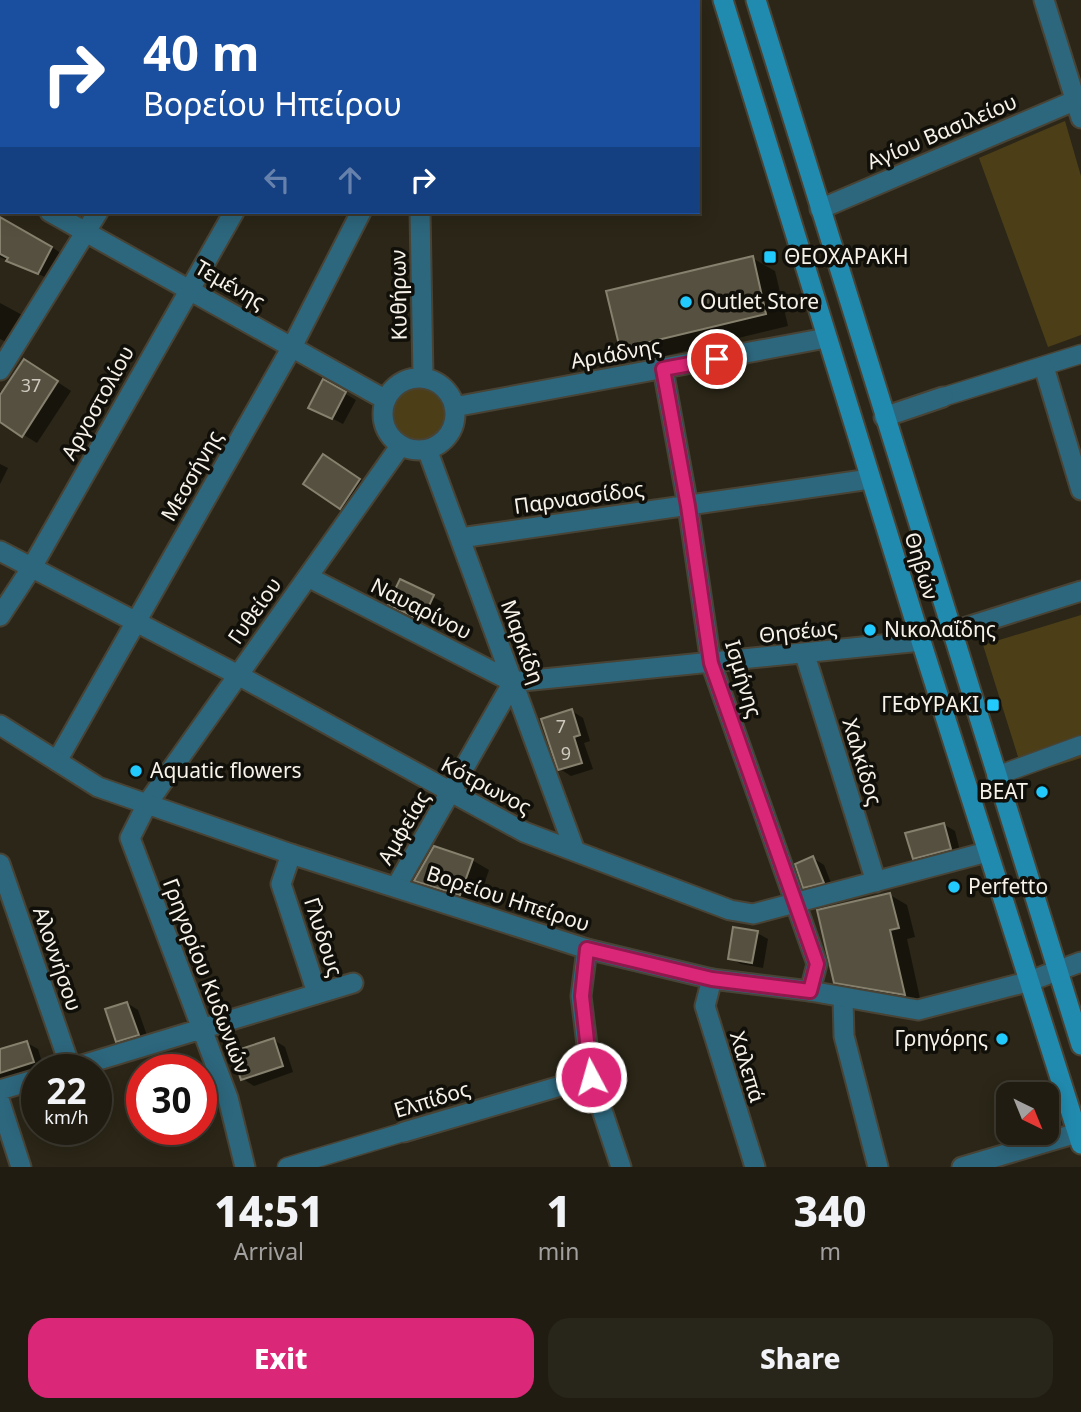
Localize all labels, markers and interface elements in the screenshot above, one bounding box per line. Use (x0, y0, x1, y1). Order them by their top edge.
text: 40 m (143, 19, 260, 85)
icon: right (28, 28, 119, 119)
text: Βορείου Ηπείρου (143, 82, 402, 125)
street label: Αγίου Βασιλείου (862, 87, 1021, 175)
icon: left (258, 161, 296, 199)
icon: ahead (331, 161, 369, 199)
icon: right (404, 161, 442, 199)
place label: ΘΕΟΧΑΡΑΚΗ (784, 242, 908, 270)
street label: Κυθήρων (383, 249, 413, 341)
marker: ΘΕΟΧΑΡΑΚΗ (762, 249, 778, 265)
street label: Τεμένης (190, 253, 271, 315)
place label: Outlet Store (700, 287, 819, 315)
marker: Outlet Store (678, 294, 694, 310)
pin (687, 329, 747, 389)
street label: Αριάδνης (568, 331, 663, 375)
street label: Αργοστολίου (54, 340, 140, 465)
icon: arrive (698, 340, 736, 378)
house number: 37 (21, 373, 41, 397)
street label: Μεσσήνης (154, 425, 228, 526)
street label: Παρνασσίδος (512, 474, 646, 520)
street label: Θηβών (898, 529, 946, 603)
street label: Γυθείου (221, 571, 287, 650)
street label: Ναυαρίνου (366, 571, 477, 645)
street label: Μαρκίδη (495, 596, 551, 688)
street label: Θησέως (757, 613, 838, 649)
place label: Νικολαΐδης (884, 615, 996, 643)
marker: Νικολαΐδης (862, 622, 878, 638)
street label: Ισμήνης (719, 637, 769, 721)
place label: ΓΕΦΥΡΑΚΙ (881, 690, 979, 718)
marker: ΓΕΦΥΡΑΚΙ (985, 697, 1001, 713)
house number: 7 (556, 714, 566, 738)
street label: Χαλκίδος (837, 715, 889, 809)
house number: 9 (561, 741, 571, 765)
street label: Κότρωνος (436, 750, 536, 821)
place label: Aquatic flowers (150, 756, 302, 784)
marker: Aquatic flowers (128, 763, 144, 779)
place label: ΒΕΑΤ (979, 777, 1028, 805)
marker: ΒΕΑΤ (1034, 784, 1050, 800)
street label: Αμφείας (371, 785, 436, 870)
street label: Βορείου Ηπείρου (423, 858, 594, 938)
place label: Perfetto (968, 872, 1048, 900)
street label: Γρηγορίου Κυδωνιών (157, 874, 257, 1077)
marker: Perfetto (946, 879, 962, 895)
street label: Γλυδους (298, 894, 350, 980)
street label: Αλοννήσου (27, 903, 89, 1015)
place label: Γρηγόρης (894, 1024, 988, 1052)
street label: Χαλεπά (724, 1028, 772, 1106)
marker: Γρηγόρης (994, 1031, 1010, 1047)
position arrow (554, 1040, 628, 1114)
speed limit sign: 30 (126, 1054, 217, 1145)
text: 22 (46, 1067, 87, 1114)
street label: Ελπίδος (390, 1074, 473, 1124)
north arrow (996, 1082, 1059, 1144)
map controls (996, 1082, 1059, 1145)
text: km/h (44, 1105, 89, 1129)
text: 14:51 (214, 1182, 323, 1239)
text: 1 (546, 1182, 571, 1239)
text: 340 (794, 1182, 867, 1239)
text: Arrival (234, 1235, 304, 1267)
text: min (538, 1235, 579, 1267)
text: m (819, 1235, 841, 1267)
button: Exit (28, 1318, 534, 1398)
button: Share (548, 1318, 1053, 1398)

